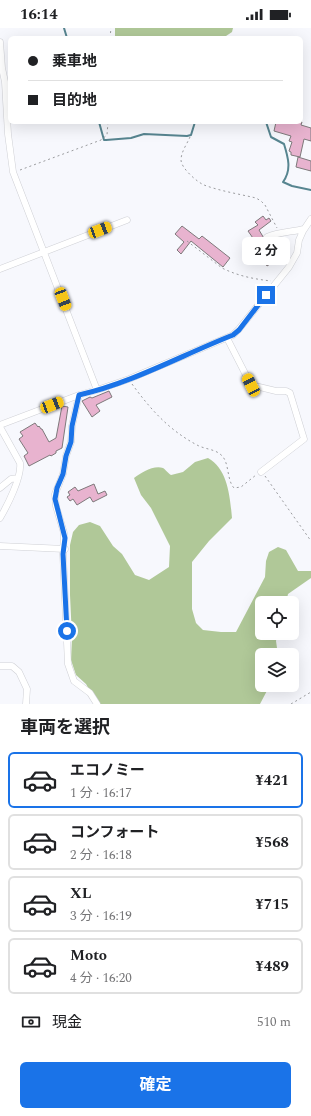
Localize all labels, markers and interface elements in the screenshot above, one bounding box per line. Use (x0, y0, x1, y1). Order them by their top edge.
text: 16:14 (20, 3, 58, 26)
text: 乗車地 (52, 50, 97, 73)
text: 目的地 (52, 89, 97, 112)
car (87, 220, 113, 240)
callout: 2 分 (242, 237, 290, 265)
text: 2 分 (254, 241, 278, 261)
car (53, 286, 73, 312)
route end (257, 286, 275, 304)
car (240, 372, 262, 398)
car (39, 395, 65, 415)
map controls (255, 596, 299, 692)
button: locate (255, 596, 299, 640)
route start (58, 622, 76, 640)
button: layers (255, 648, 299, 692)
text: 車両を選択 (20, 714, 110, 741)
text: エコノミー (70, 759, 145, 782)
icon: car (22, 762, 58, 798)
text: ¥421 (255, 769, 289, 792)
text: 1 分 · 16:17 (70, 783, 132, 803)
text: コンフォート (70, 821, 160, 844)
icon: car (22, 824, 58, 860)
text: ¥568 (255, 831, 289, 854)
text: 2 分 · 16:18 (70, 845, 132, 865)
text: XL (70, 882, 91, 905)
icon: car (22, 886, 58, 922)
text: ¥715 (255, 893, 289, 916)
text: 3 分 · 16:19 (70, 906, 132, 926)
text: Moto (70, 944, 107, 967)
icon: car (22, 948, 58, 984)
text: ¥489 (255, 955, 289, 978)
text: 4 分 · 16:20 (70, 968, 132, 988)
icon: cash (20, 1011, 42, 1033)
text: 現金 (52, 1011, 82, 1034)
text: 510 m (257, 1012, 291, 1032)
button: 確定 (20, 1062, 291, 1108)

